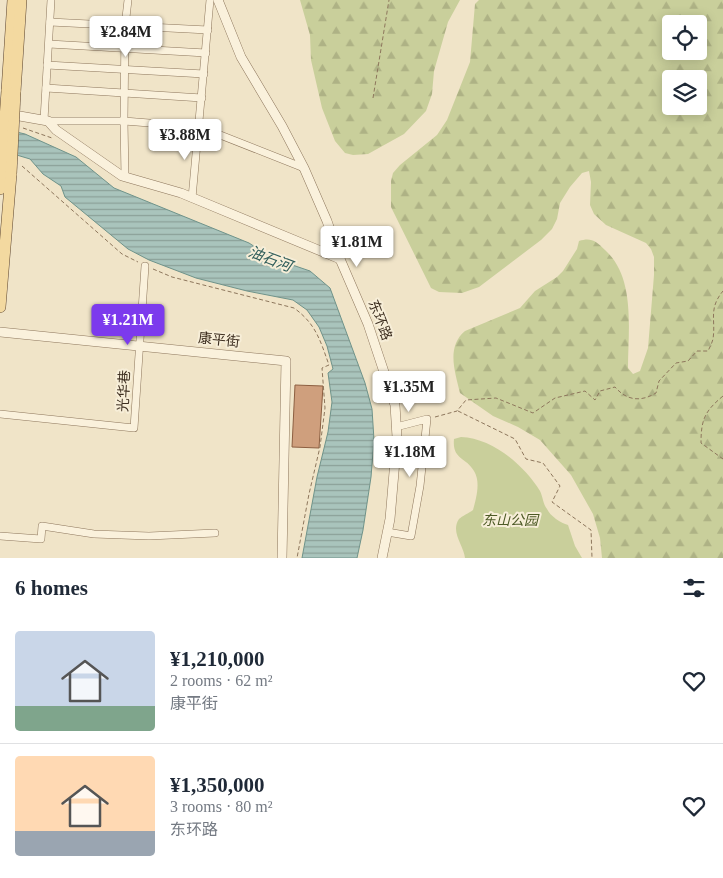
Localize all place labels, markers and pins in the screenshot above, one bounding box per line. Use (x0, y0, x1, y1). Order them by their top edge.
pin: ¥2.84M (85, 15, 167, 58)
pin: ¥3.88M (144, 119, 226, 161)
pin: ¥1.81M (316, 226, 398, 268)
pin: ¥1.21M (87, 304, 169, 346)
pin: ¥1.35M (368, 370, 450, 413)
pin: ¥1.18M (369, 436, 451, 478)

